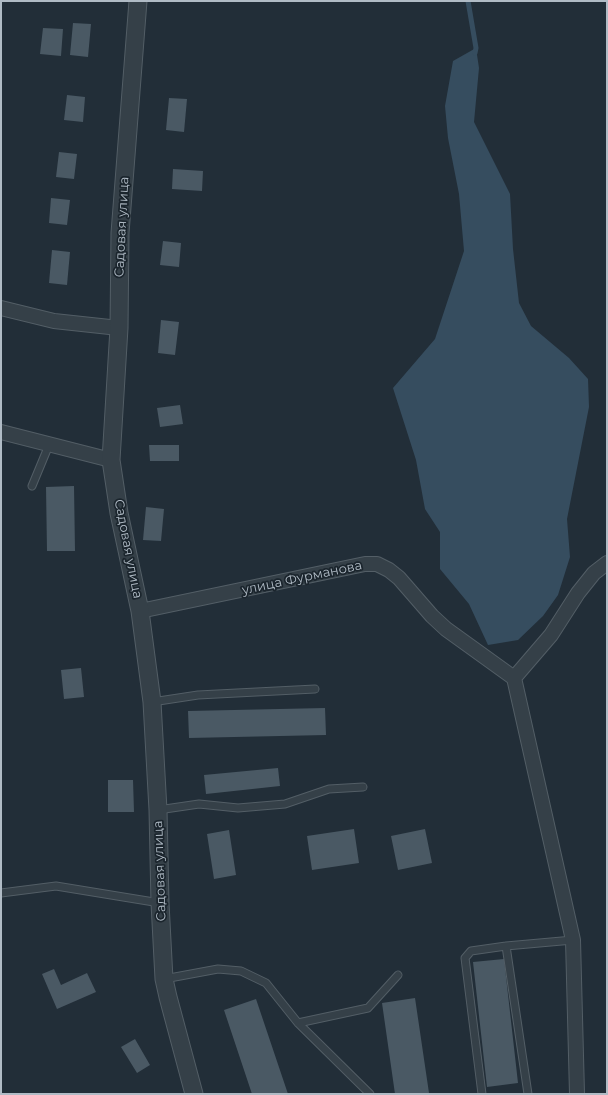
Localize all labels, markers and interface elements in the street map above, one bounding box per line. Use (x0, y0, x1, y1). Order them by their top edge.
street label: Садовая улица (112, 176, 132, 278)
street label: Садовая улица (111, 498, 145, 600)
street label: улица Фурманова (240, 558, 364, 598)
street label: Садовая улица (150, 820, 170, 922)

